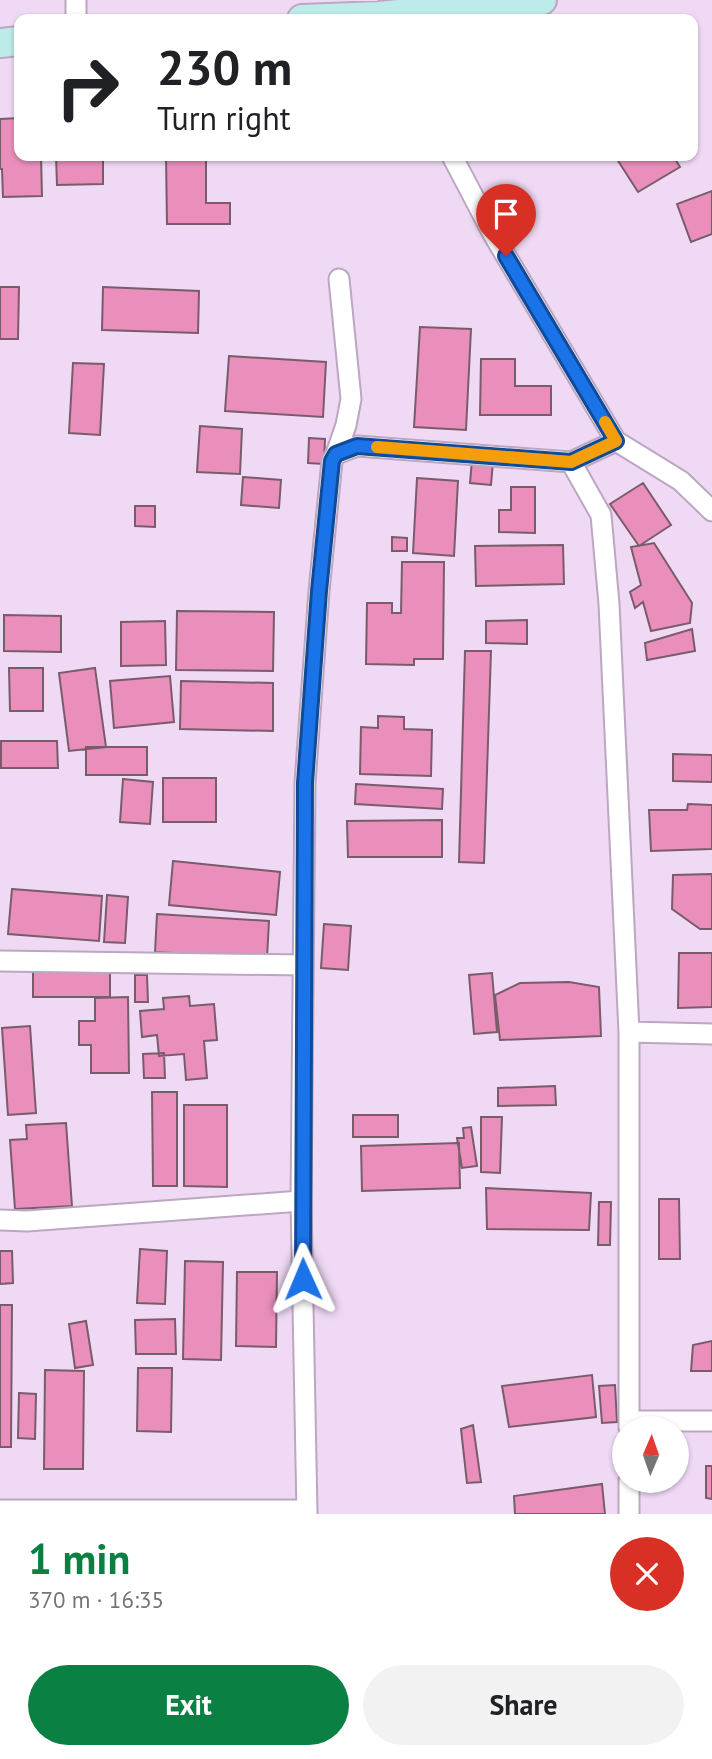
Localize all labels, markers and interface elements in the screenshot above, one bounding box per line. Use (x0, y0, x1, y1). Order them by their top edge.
text: 230 m (157, 35, 292, 99)
icon: right (42, 42, 133, 133)
text: Turn right (157, 97, 291, 139)
pin (476, 184, 536, 256)
icon: arrive (487, 195, 525, 233)
position arrow (266, 1242, 340, 1316)
north arrow (612, 1416, 690, 1493)
map controls (612, 1416, 689, 1493)
text: 1 min (28, 1531, 130, 1586)
button: close (610, 1537, 684, 1611)
text: 370 m · 16:35 (28, 1585, 164, 1614)
button: Exit (28, 1665, 349, 1745)
button: Share (363, 1665, 684, 1745)

